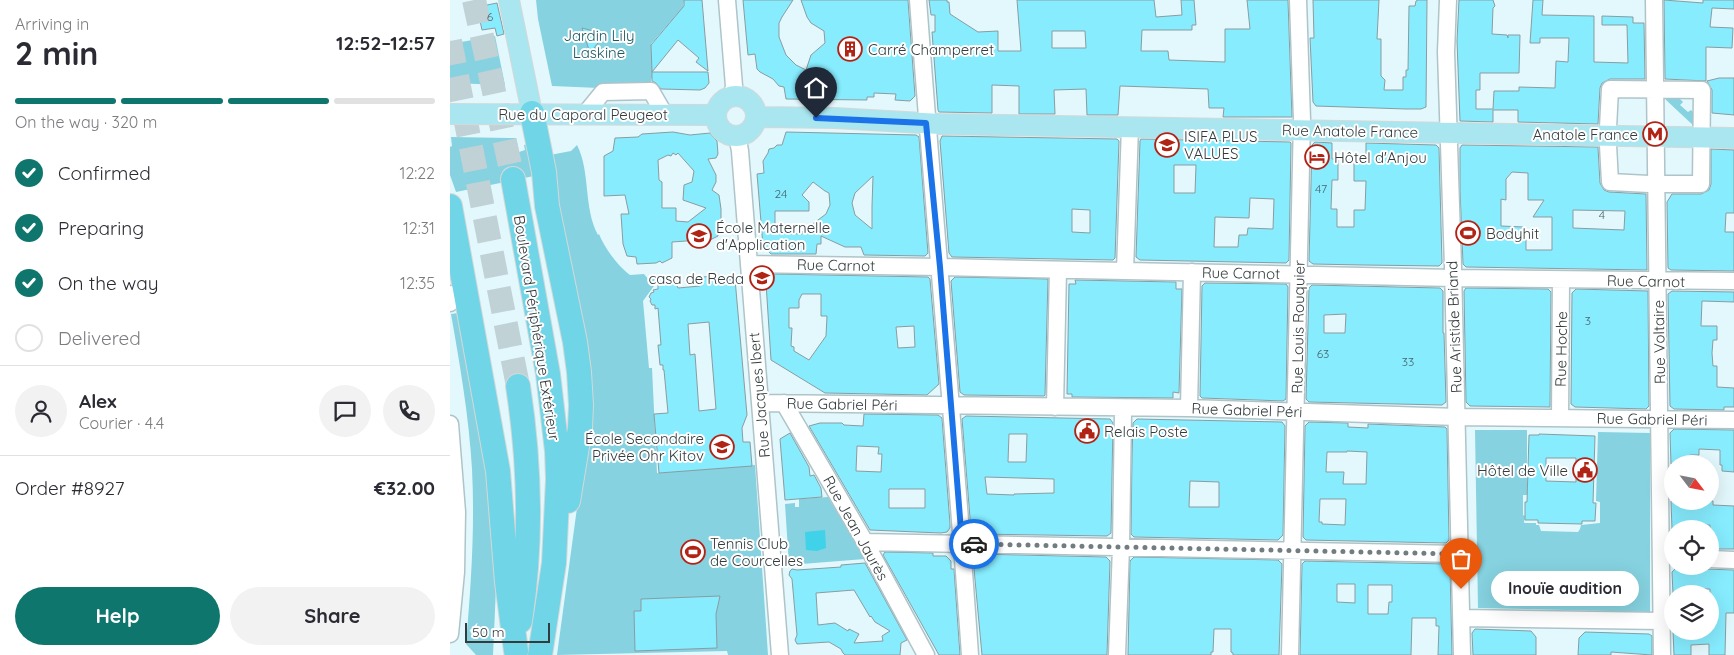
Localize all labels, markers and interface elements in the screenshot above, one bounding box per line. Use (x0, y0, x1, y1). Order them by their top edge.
house number: 6 (487, 9, 494, 24)
text: Arriving in (15, 14, 89, 34)
park label: Jardin Lily Laskine (563, 26, 635, 62)
text: 12:52–12:57 (336, 31, 435, 55)
text: 2 min (15, 33, 98, 73)
building icon: Carré Champerret (837, 36, 863, 62)
place label: Carré Champerret (868, 40, 994, 59)
pin (795, 67, 837, 118)
icon: home (802, 74, 830, 102)
street label: Rue du Caporal Peugeot (498, 105, 668, 124)
text: On the way · 320 m (15, 112, 157, 132)
street label: Rue Anatole France (1282, 120, 1418, 142)
metro station icon: Anatole France (1642, 121, 1668, 147)
place label: Anatole France (1533, 125, 1638, 144)
place label: ISIFA PLUS VALUES (1184, 127, 1257, 163)
school or university icon: ISIFA PLUS VALUES (1154, 132, 1180, 158)
hotel icon: Hôtel d'Anjou (1304, 144, 1330, 170)
place label: Hôtel d'Anjou (1334, 148, 1427, 167)
icon: check (15, 159, 43, 187)
text: Confirmed (58, 161, 151, 185)
text: 12:22 (399, 163, 435, 183)
house number: 47 (1315, 181, 1327, 196)
house number: 24 (775, 186, 787, 201)
house number: 4 (1599, 207, 1605, 222)
icon: check (15, 214, 43, 242)
street label: Boulevard Périphérique Extérieur (510, 214, 564, 442)
text: Preparing (58, 216, 144, 240)
text: 12:31 (403, 218, 435, 238)
place label: École Maternelle d'Application (716, 218, 830, 254)
sports icon: Bodyhit (1455, 220, 1481, 246)
school or university icon: École Maternelle d'Application (686, 223, 712, 249)
place label: Bodyhit (1486, 224, 1539, 243)
street label: Rue Carnot (797, 255, 875, 275)
street label: Rue Louis Rouquier (1287, 260, 1309, 394)
street label: Rue Aristide Briand (1442, 261, 1466, 393)
street label: Rue Carnot (1202, 263, 1280, 283)
school or university icon: casa de Reda (749, 265, 775, 291)
icon: check (15, 269, 43, 297)
place label: casa de Reda (649, 269, 744, 288)
text: On the way (58, 271, 159, 295)
street label: Rue Carnot (1607, 271, 1685, 291)
text: 12:35 (400, 273, 435, 293)
street label: Rue Voltaire (1649, 300, 1669, 384)
street label: Rue Hoche (1551, 311, 1571, 387)
house number: 3 (1585, 313, 1591, 328)
text: Delivered (58, 326, 141, 350)
street label: Rue Jacques Ibert (744, 331, 774, 459)
house number: 63 (1317, 346, 1329, 361)
house number: 33 (1402, 354, 1414, 369)
button: person (15, 385, 67, 437)
button: chat (319, 385, 371, 437)
button: phone (383, 385, 435, 437)
text: Alex (79, 389, 117, 413)
street label: Rue Gabriel Péri (786, 394, 898, 414)
street label: Rue Gabriel Péri (1191, 399, 1303, 421)
street label: Rue Gabriel Péri (1596, 409, 1708, 429)
text: Courier · 4.4 (79, 413, 164, 433)
public building icon: Relais Poste (1074, 418, 1100, 444)
place label: Relais Poste (1104, 422, 1188, 441)
place label: École Secondaire Privée Ohr Kitov (585, 429, 704, 465)
school or university icon: École Secondaire Privée Ohr Kitov (709, 434, 735, 460)
north arrow (1664, 455, 1719, 510)
map controls (1664, 455, 1719, 640)
public building icon: Hôtel de Ville (1572, 457, 1598, 483)
place label: Hôtel de Ville (1477, 461, 1568, 480)
street label: Rue Jean Jaurès (819, 472, 893, 584)
text: Order #8927 (15, 476, 124, 500)
text: €32.00 (374, 476, 435, 500)
courier (949, 519, 999, 569)
button: locate (1664, 520, 1719, 575)
icon: car (960, 530, 988, 558)
place label: Tennis Club de Courcelles (710, 534, 803, 570)
pin (1440, 538, 1482, 589)
sports icon: Tennis Club de Courcelles (680, 539, 706, 565)
icon: bag (1447, 545, 1475, 573)
callout: Inouïe audition (1491, 572, 1638, 606)
text: Inouïe audition (1508, 578, 1622, 598)
button: layers (1664, 585, 1719, 640)
button: Help (15, 587, 220, 645)
button: Share (230, 587, 435, 645)
scale bar (465, 620, 550, 643)
text: 50 m (472, 623, 505, 641)

